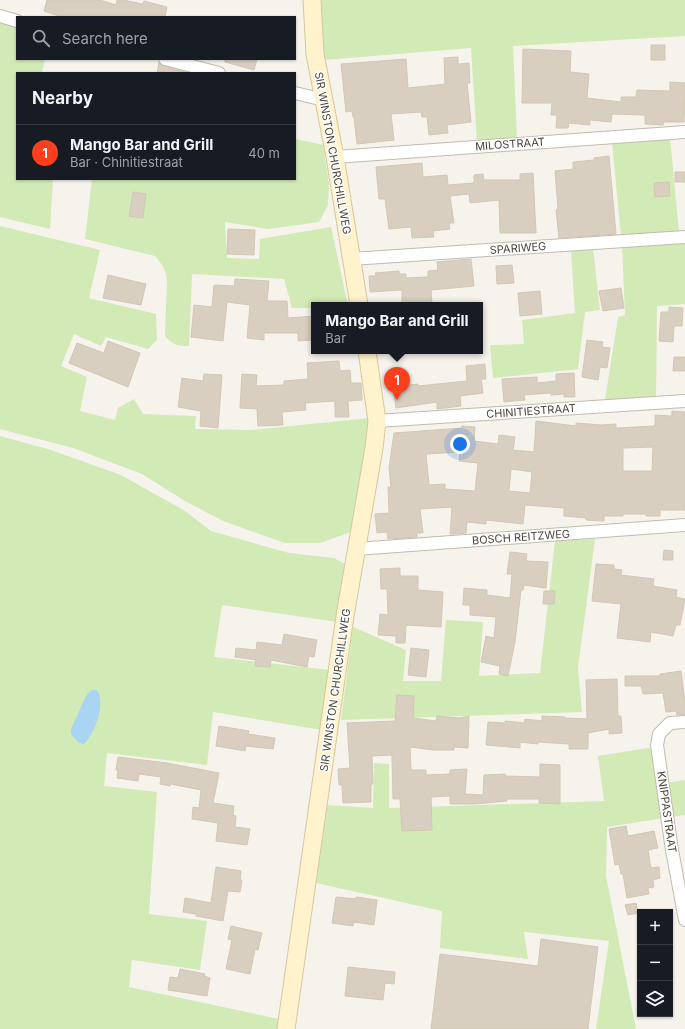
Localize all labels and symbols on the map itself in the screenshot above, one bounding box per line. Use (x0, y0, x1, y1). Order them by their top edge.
street label: SIR WINSTON CHURCHILLWEG (312, 71, 354, 235)
street label: MILOSTRAAT (475, 135, 545, 153)
street label: SPARIWEG (489, 239, 547, 257)
pin: 1 (384, 367, 410, 400)
street label: CHINITIESTRAAT (486, 401, 576, 421)
your location (450, 434, 470, 454)
street label: BOSCH REITZWEG (471, 527, 571, 547)
street label: SIR WINSTON CHURCHILLWEG (317, 608, 353, 772)
street label: KNIPPASTRAAT (654, 770, 680, 854)

